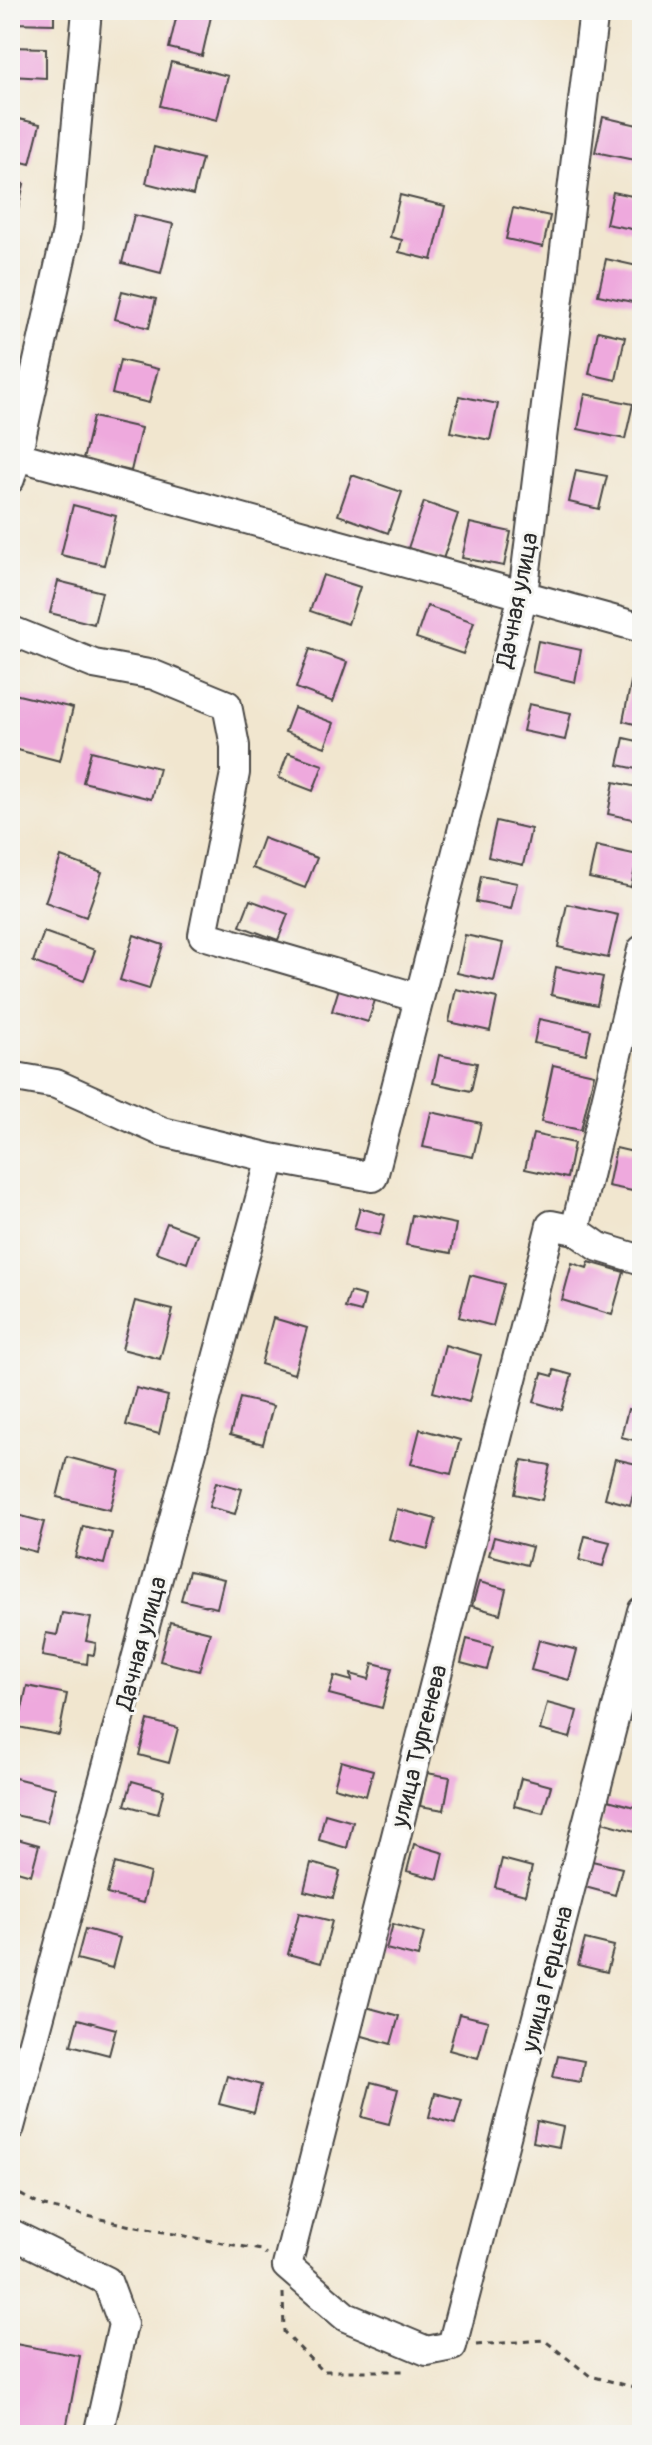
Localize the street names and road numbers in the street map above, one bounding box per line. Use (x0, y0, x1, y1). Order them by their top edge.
street label: Дачная улица (490, 530, 545, 671)
street label: Дачная улица (109, 1573, 173, 1714)
street label: улица Тургенева (385, 1662, 454, 1831)
street label: улица Герцена (515, 1903, 580, 2056)

